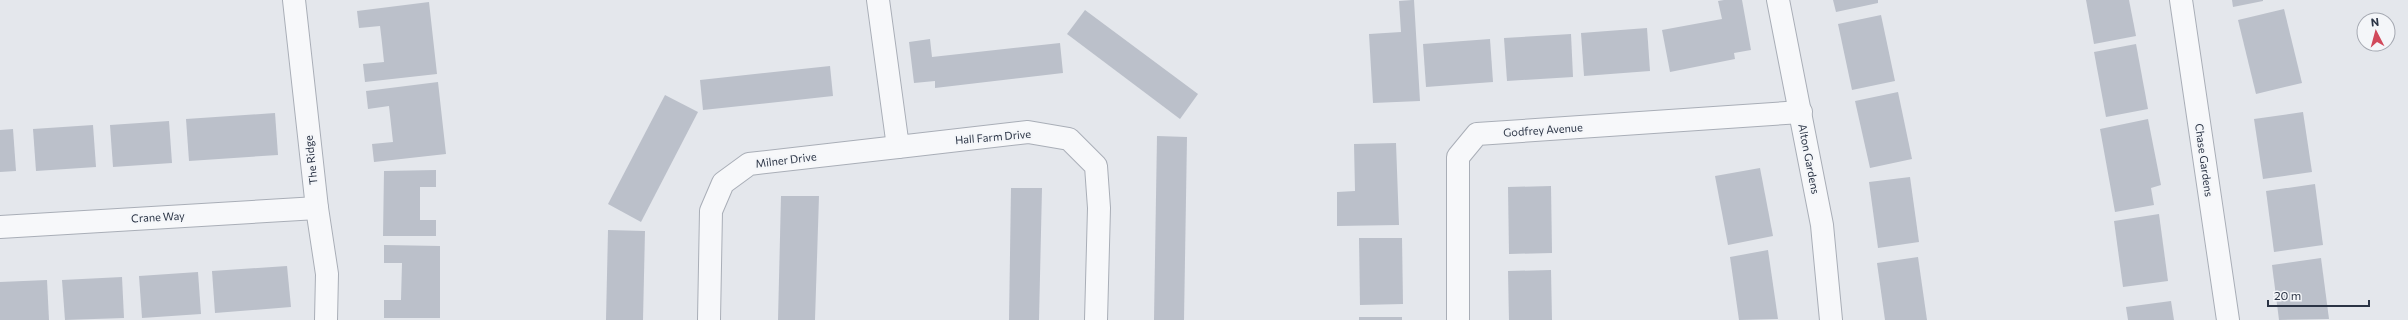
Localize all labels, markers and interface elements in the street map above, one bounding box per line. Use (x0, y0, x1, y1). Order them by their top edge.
north arrow (2356, 12, 2396, 52)
text: N (2370, 15, 2380, 28)
street label: Godfrey Avenue (1503, 120, 1583, 139)
street label: Chase Gardens (2193, 122, 2216, 197)
street label: Alton Gardens (1796, 123, 1823, 195)
street label: Hall Farm Drive (954, 127, 1032, 146)
street label: The Ridge (301, 135, 320, 185)
street label: Milner Drive (755, 149, 817, 170)
street label: Crane Way (131, 209, 185, 224)
scale bar (2268, 282, 2369, 308)
text: 20 m (2274, 288, 2301, 302)

